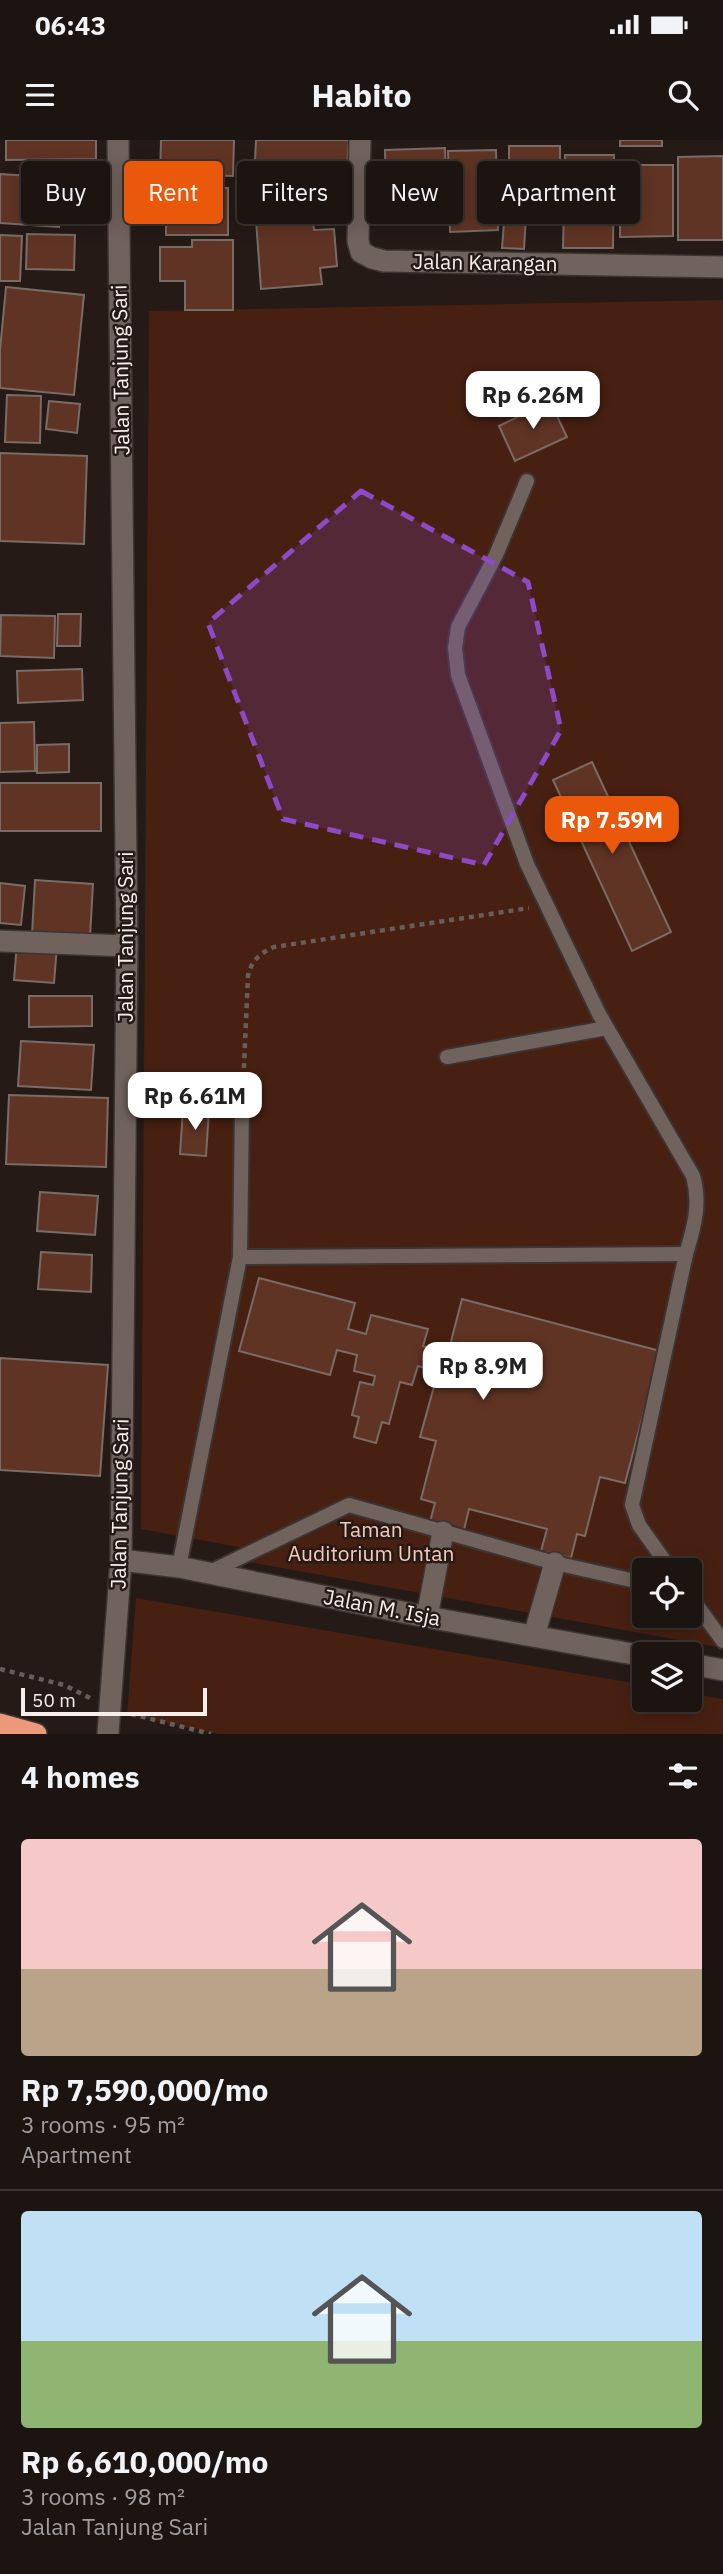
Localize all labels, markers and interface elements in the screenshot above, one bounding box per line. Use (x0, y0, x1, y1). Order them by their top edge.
text: 06:43 (35, 8, 106, 42)
text: Habito (311, 74, 412, 116)
icon: menu (21, 76, 59, 114)
icon: search (664, 76, 702, 114)
chip: Buy (21, 161, 110, 224)
chip: Rent (124, 161, 223, 224)
chip: Filters (237, 161, 352, 224)
chip: New (366, 161, 463, 224)
chip: Apartment (477, 161, 640, 224)
street label: Jalan Karangan (412, 247, 558, 277)
street label: Jalan Tanjung Sari (105, 284, 135, 456)
pin: Rp 6.26M (461, 372, 605, 431)
text: Rp 6.26M (482, 379, 584, 409)
pin: Rp 7.59M (540, 796, 684, 856)
text: Rp 7.59M (561, 804, 663, 834)
street label: Jalan Tanjung Sari (111, 852, 139, 1022)
pin: Rp 6.61M (123, 1072, 267, 1132)
text: Rp 6.61M (144, 1080, 246, 1110)
pin: Rp 8.9M (418, 1342, 548, 1402)
text: Rp 8.9M (439, 1350, 527, 1380)
street label: Jalan Tanjung Sari (104, 1418, 134, 1590)
park label: Taman Auditorium Untan (288, 1515, 454, 1567)
map controls (632, 1558, 702, 1712)
button: locate (632, 1558, 702, 1628)
street label: Jalan M. Isja (321, 1582, 443, 1632)
button: layers (632, 1642, 702, 1712)
scale bar (21, 1685, 206, 1717)
text: 50 m (32, 1688, 76, 1712)
text: 4 homes (21, 1757, 140, 1796)
icon: filters (664, 1757, 702, 1795)
icon: home (299, 1884, 425, 2010)
text: Rp 7,590,000/mo (21, 2070, 268, 2109)
text: 3 rooms · 95 m² (21, 2109, 185, 2139)
text: Apartment (21, 2139, 132, 2169)
icon: home (299, 2256, 425, 2382)
text: Rp 6,610,000/mo (21, 2442, 268, 2481)
text: 3 rooms · 98 m² (21, 2481, 185, 2511)
text: Jalan Tanjung Sari (21, 2511, 208, 2541)

